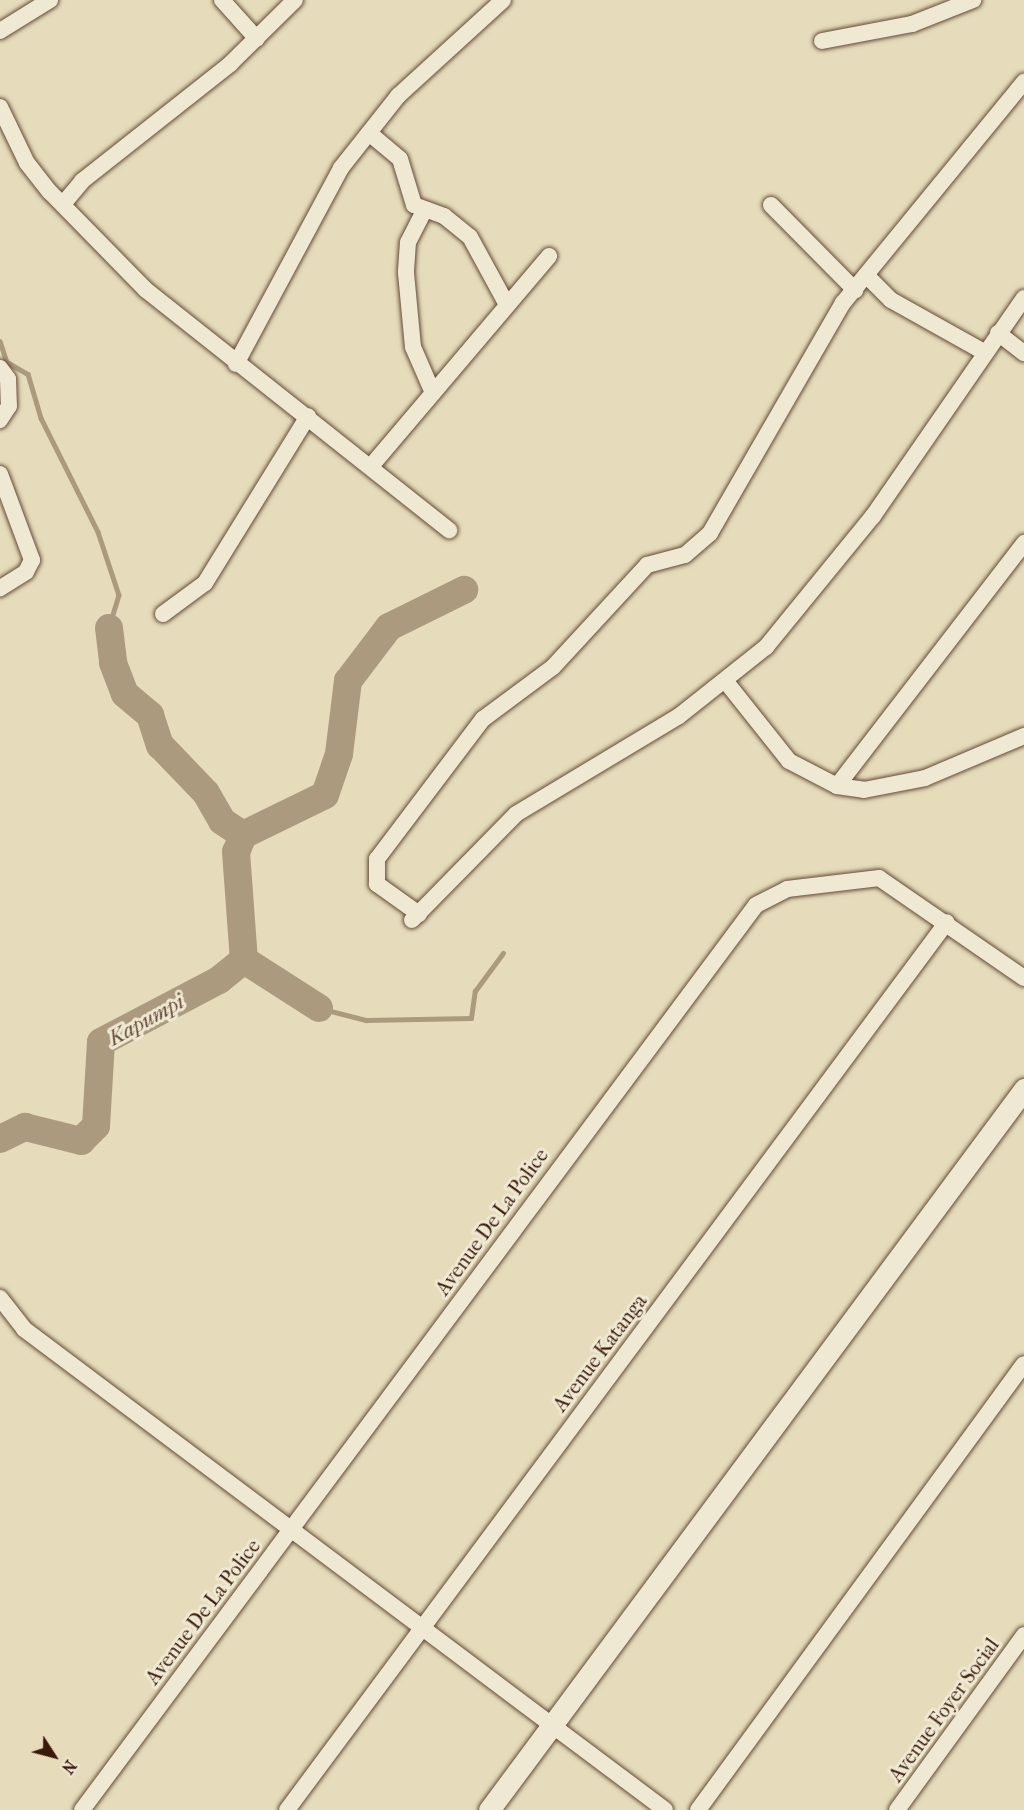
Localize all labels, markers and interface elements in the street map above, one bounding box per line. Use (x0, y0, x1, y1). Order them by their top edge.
water label: Kapumpi (104, 989, 188, 1051)
street label: Avenue De La Police (431, 1144, 553, 1300)
street label: Avenue Katanga (548, 1290, 652, 1416)
street label: Avenue De La Police (141, 1535, 265, 1689)
street label: Avenue Foyer Social (884, 1633, 1004, 1787)
north arrow (24, 1726, 84, 1786)
text: N (58, 1756, 80, 1777)

